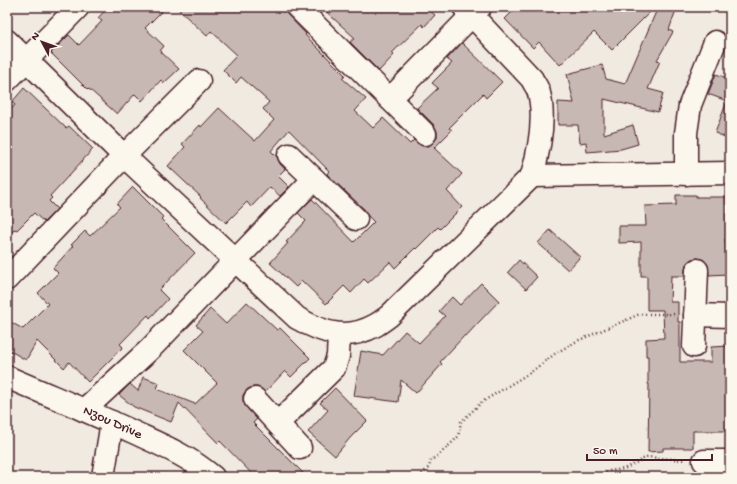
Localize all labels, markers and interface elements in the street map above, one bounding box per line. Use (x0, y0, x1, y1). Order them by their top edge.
north arrow (22, 22, 62, 62)
text: N (29, 30, 43, 43)
street label: Nzou Drive (80, 402, 145, 444)
scale bar (587, 436, 712, 462)
text: 50 m (593, 445, 618, 459)

